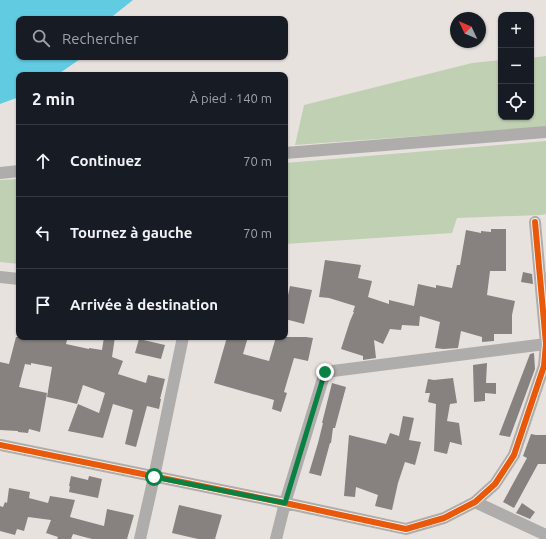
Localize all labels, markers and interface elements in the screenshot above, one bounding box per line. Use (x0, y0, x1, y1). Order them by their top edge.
north arrow (450, 12, 486, 48)
map controls (498, 12, 534, 120)
button: + (498, 12, 534, 48)
search box (16, 16, 288, 60)
icon: search (30, 27, 52, 49)
text: Rechercher (62, 30, 139, 47)
button: − (498, 48, 534, 84)
button: locate (498, 84, 534, 120)
text: 2 min (32, 89, 75, 108)
text: À pied · 140 m (190, 91, 272, 105)
icon: ahead (32, 150, 54, 172)
text: Continuez (70, 152, 141, 169)
text: 70 m (243, 154, 272, 168)
icon: left (32, 222, 54, 244)
text: Tournez à gauche (70, 224, 193, 241)
text: 70 m (243, 226, 272, 240)
icon: arrive (32, 294, 54, 316)
text: Arrivée à destination (70, 296, 218, 313)
route end (316, 363, 334, 381)
route start (145, 468, 163, 486)

